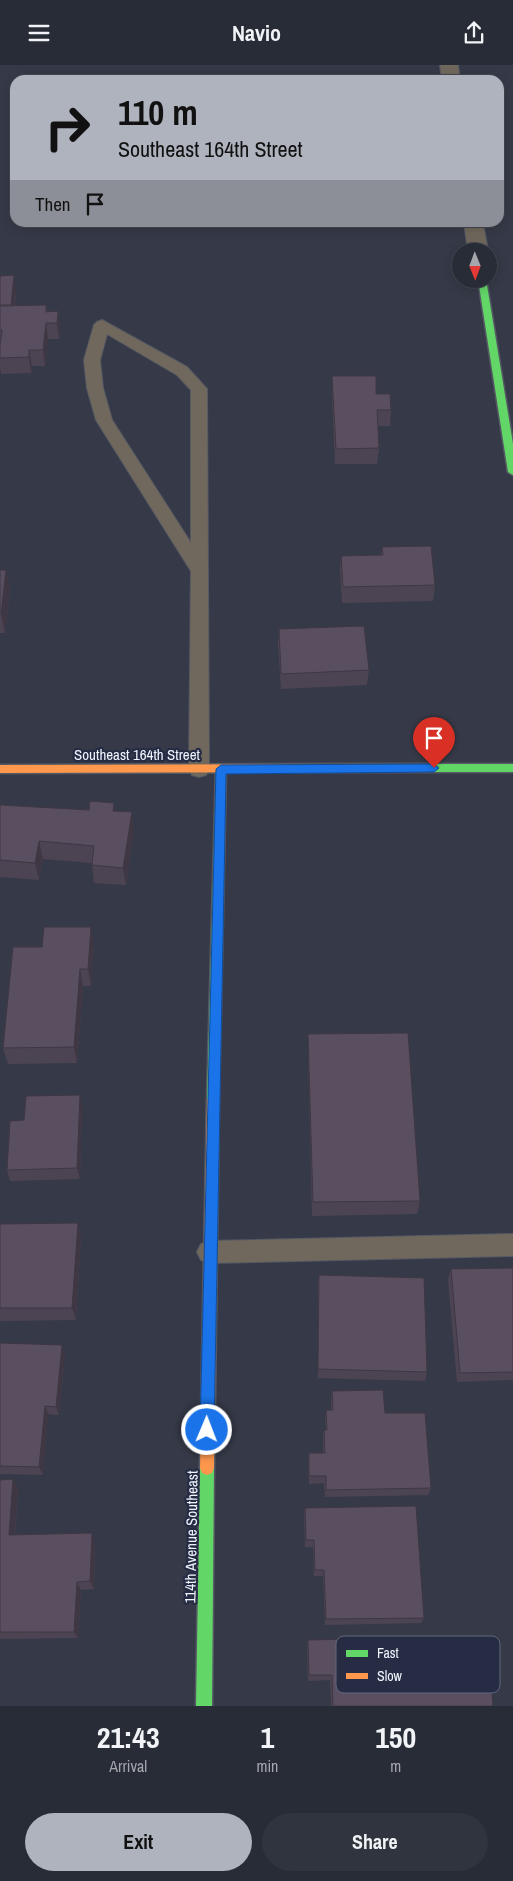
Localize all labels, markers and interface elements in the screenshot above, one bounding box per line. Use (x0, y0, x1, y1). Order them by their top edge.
text: Navio (232, 18, 281, 48)
icon: menu (25, 19, 53, 47)
icon: share (460, 19, 488, 47)
text: 110 m (118, 89, 198, 136)
icon: right (35, 95, 100, 160)
text: Southeast 164th Street (118, 134, 303, 164)
icon: arrive (81, 190, 109, 218)
text: Then (35, 191, 71, 217)
north arrow (452, 243, 498, 287)
map controls (452, 243, 497, 288)
pin (413, 717, 455, 768)
icon: arrive (420, 724, 448, 752)
street label: Southeast 164th Street (74, 744, 200, 765)
position arrow (180, 1403, 232, 1455)
street label: 114th Avenue Southeast (179, 1470, 203, 1604)
legend (336, 1636, 500, 1693)
text: Fast (377, 1644, 399, 1662)
text: Slow (377, 1667, 403, 1685)
text: 21:43 (97, 1717, 160, 1757)
text: 1 (261, 1717, 274, 1757)
text: 150 (375, 1717, 416, 1757)
text: Arrival (109, 1755, 147, 1777)
text: min (256, 1755, 278, 1777)
text: m (390, 1755, 401, 1777)
button: Exit (25, 1813, 252, 1871)
button: Share (262, 1813, 488, 1871)

